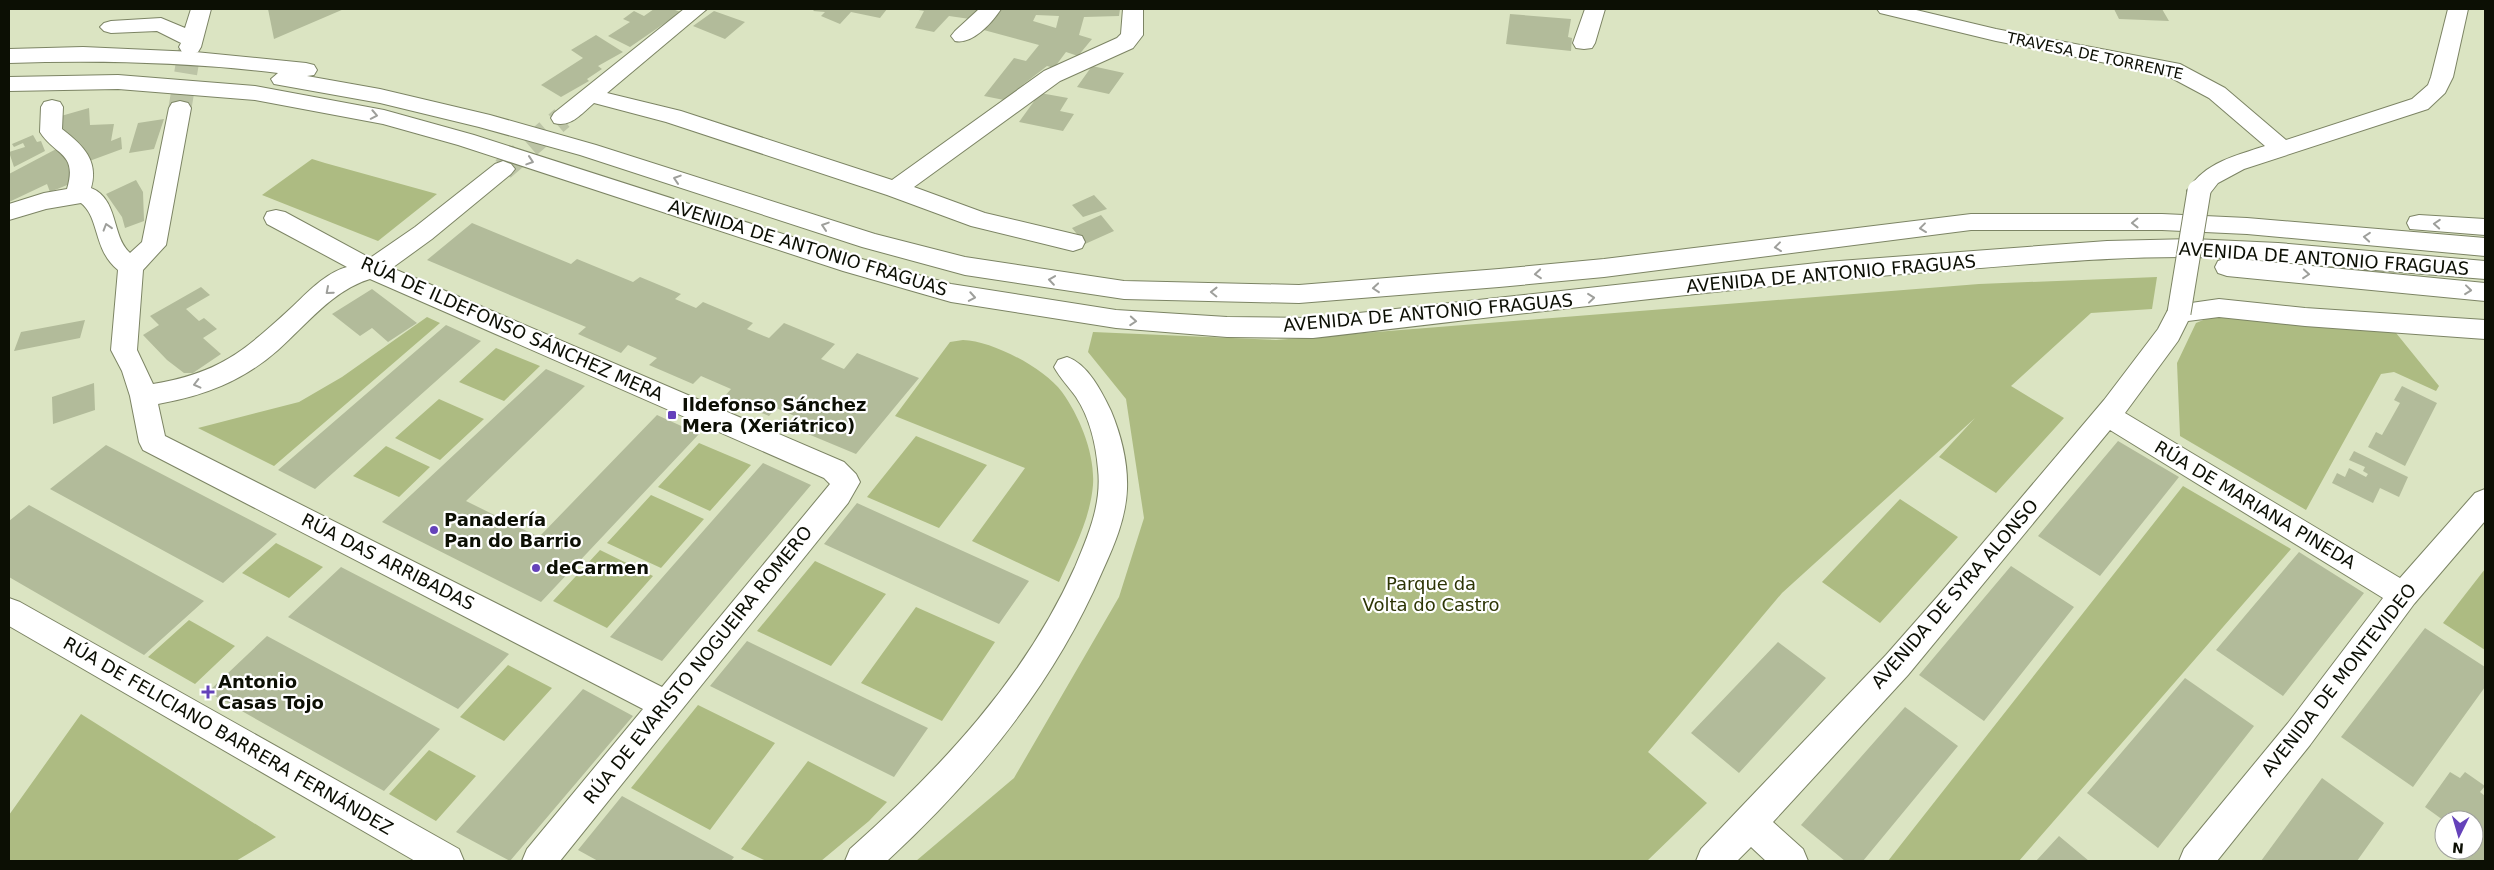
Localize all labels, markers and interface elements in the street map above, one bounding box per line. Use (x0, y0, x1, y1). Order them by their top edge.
street label: TRAVESA DE TORRENTE (2004, 28, 2185, 83)
one-way arrow (370, 110, 378, 120)
one-way arrow (525, 156, 533, 166)
one-way arrow (673, 174, 682, 184)
street label: AVENIDA DE ANTONIO FRAGUAS (666, 195, 950, 300)
one-way arrow (2131, 218, 2138, 228)
one-way arrow (2432, 219, 2440, 230)
one-way arrow (821, 221, 829, 231)
one-way arrow (1918, 223, 1927, 233)
one-way arrow (102, 224, 112, 232)
one-way arrow (2363, 232, 2371, 243)
street label: AVENIDA DE ANTONIO FRAGUAS (2178, 238, 2470, 279)
one-way arrow (1774, 241, 1782, 252)
street label: AVENIDA DE ANTONIO FRAGUAS (1685, 250, 1977, 297)
street label: RÚA DE ILDEFONSO SÁNCHEZ MERA (358, 252, 667, 405)
one-way arrow (1534, 268, 1542, 279)
one-way arrow (2302, 269, 2310, 280)
one-way arrow (1048, 275, 1056, 286)
one-way arrow (1372, 282, 1380, 293)
one-way arrow (2464, 285, 2472, 296)
one-way arrow (326, 286, 335, 294)
one-way arrow (1210, 287, 1218, 297)
street label: AVENIDA DE ANTONIO FRAGUAS (1282, 289, 1574, 336)
one-way arrow (968, 291, 976, 301)
one-way arrow (1587, 293, 1595, 304)
one-way arrow (1129, 315, 1137, 326)
one-way arrow (193, 378, 202, 389)
place label: Ildefonso Sánchez Mera (Xeriátrico) (682, 394, 866, 436)
marker: Ildefonso Sánchez Mera (Xeriátrico) (666, 409, 678, 421)
street label: RÚA DE MARIANA PINEDA (2151, 436, 2360, 573)
street label: AVENIDA DE SYRA ALONSO (1867, 495, 2042, 692)
street label: RÚA DAS ARRIBADAS (298, 509, 478, 614)
place label: Panadería Pan do Barrio (444, 509, 582, 551)
street label: RÚA DE EVARISTO NOGUEIRA ROMERO (579, 522, 816, 808)
marker: Panadería Pan do Barrio (428, 524, 440, 536)
place label: deCarmen (546, 557, 649, 578)
marker: deCarmen (530, 562, 542, 574)
park label: Parque da Volta do Castro (1363, 573, 1499, 615)
street label: AVENIDA DE MONTEVIDEO (2257, 579, 2420, 780)
street label: RÚA DE FELICIANO BARRERA FERNÁNDEZ (60, 632, 397, 839)
place label: Antonio Casas Tojo (218, 671, 324, 713)
marker: Antonio Casas Tojo (202, 686, 214, 698)
north arrow (2434, 810, 2484, 860)
text: N (2451, 839, 2464, 856)

